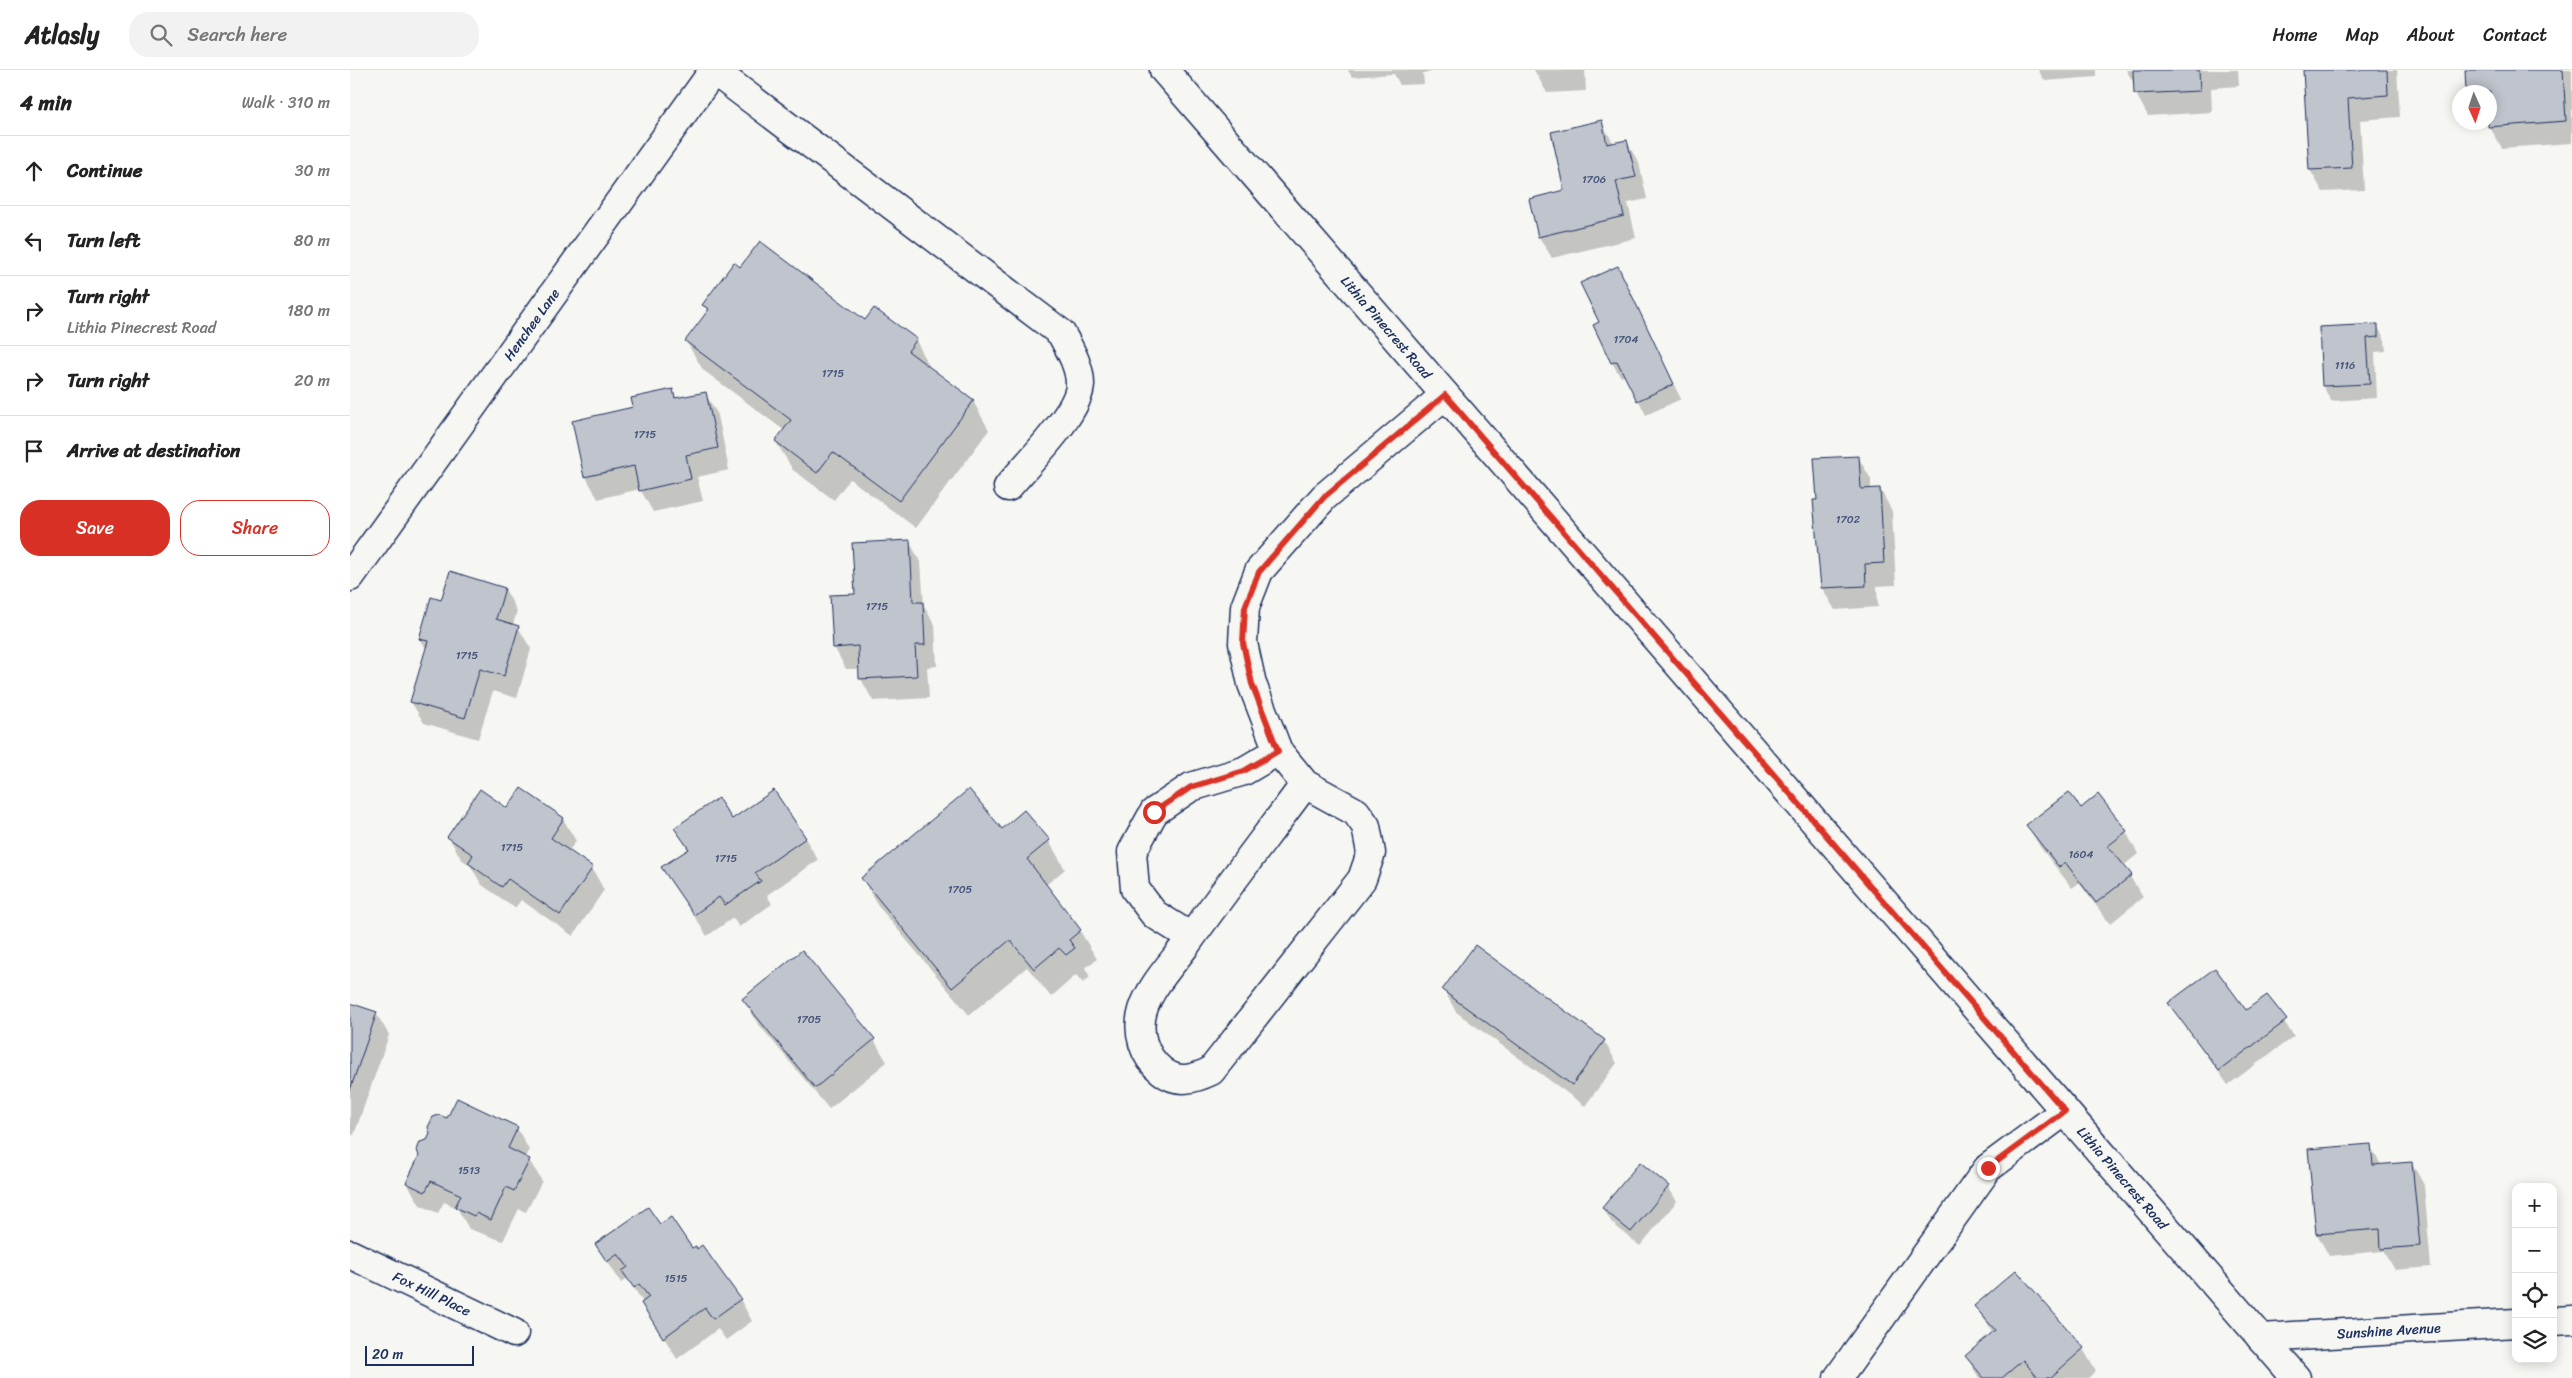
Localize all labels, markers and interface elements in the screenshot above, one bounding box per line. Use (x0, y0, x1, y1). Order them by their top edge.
search box (129, 12, 479, 57)
text: Atlasly (25, 14, 99, 56)
text: Search here (187, 18, 287, 51)
text: Home (2273, 19, 2318, 51)
text: Map (2346, 19, 2379, 51)
text: About (2407, 19, 2455, 51)
text: Contact (2483, 19, 2547, 51)
icon: search (147, 21, 175, 49)
text: 4 min (20, 84, 72, 122)
north arrow (2452, 85, 2497, 130)
text: Walk · 310 m (242, 88, 330, 117)
text: Continue (67, 154, 143, 187)
text: 30 m (295, 156, 330, 185)
icon: ahead (20, 157, 48, 185)
house number: 1706 (1582, 170, 1606, 189)
text: Turn left (67, 224, 140, 257)
text: 80 m (294, 226, 330, 255)
icon: left (20, 227, 48, 255)
street label: Lithia Pinecrest Road (1334, 270, 1439, 386)
text: Turn right (67, 280, 149, 313)
street label: Henchee Lane (497, 283, 567, 366)
text: 180 m (287, 296, 330, 325)
icon: right (20, 297, 48, 325)
text: Lithia Pinecrest Road (67, 313, 216, 342)
house number: 1704 (1614, 330, 1639, 349)
house number: 1116 (2335, 356, 2355, 375)
text: Turn right (67, 364, 149, 397)
house number: 1715 (822, 364, 844, 383)
text: 20 m (294, 366, 330, 395)
icon: right (20, 367, 48, 395)
house number: 1715 (634, 425, 656, 444)
text: Arrive at destination (67, 434, 240, 467)
icon: arrive (20, 437, 48, 465)
button: Save (20, 500, 170, 556)
button: Share (180, 500, 330, 556)
house number: 1702 (1836, 510, 1861, 529)
house number: 1715 (866, 597, 888, 616)
house number: 1715 (456, 646, 478, 665)
route start (1143, 801, 1166, 824)
house number: 1715 (501, 838, 523, 857)
house number: 1604 (2069, 845, 2094, 864)
house number: 1715 (715, 849, 737, 868)
house number: 1705 (948, 880, 973, 899)
house number: 1705 (797, 1010, 822, 1029)
street label: Lithia Pinecrest Road (2070, 1121, 2176, 1237)
route end (1977, 1157, 2000, 1180)
house number: 1513 (458, 1161, 480, 1180)
map controls (2512, 1183, 2557, 1363)
button: + (2512, 1183, 2557, 1228)
button: − (2512, 1228, 2557, 1273)
street label: Fox Hill Place (388, 1264, 475, 1323)
house number: 1515 (665, 1269, 688, 1288)
button: locate (2512, 1273, 2557, 1318)
street label: Sunshine Avenue (2336, 1315, 2442, 1347)
button: layers (2512, 1318, 2557, 1363)
text: 20 m (372, 1342, 403, 1367)
scale bar (365, 1343, 474, 1366)

